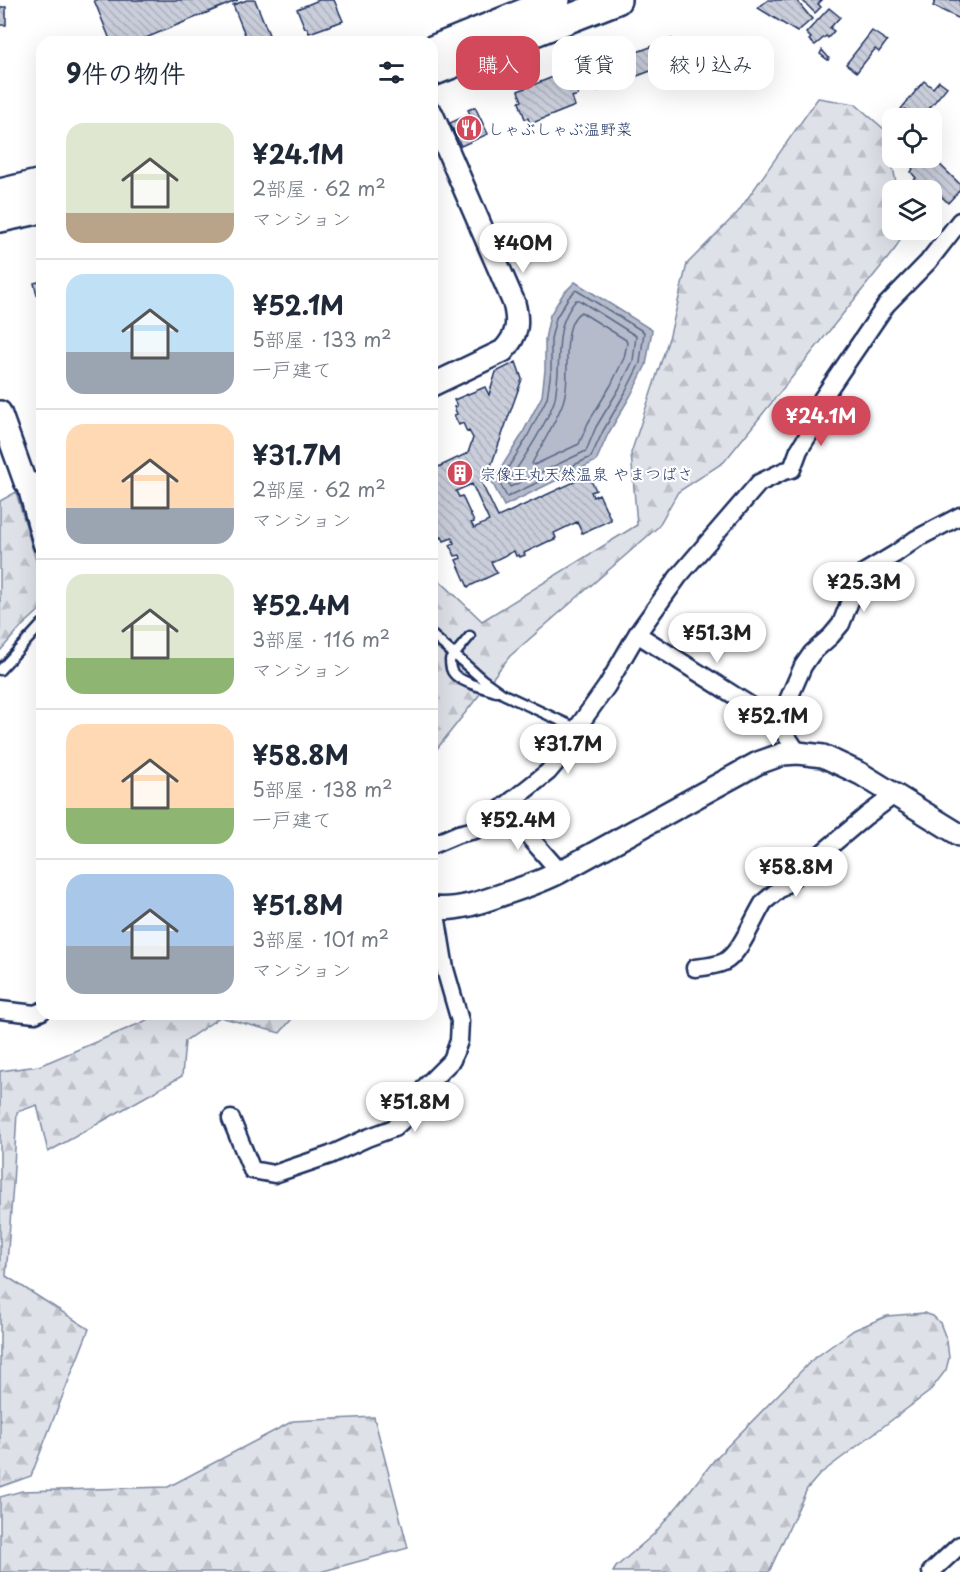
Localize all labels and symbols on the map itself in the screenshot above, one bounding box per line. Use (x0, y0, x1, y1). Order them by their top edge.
restaurant icon: しゃぶしゃぶ温野菜 (454, 113, 484, 143)
place label: しゃぶしゃぶ温野菜 (488, 116, 632, 140)
pin: ¥40M (487, 223, 559, 274)
pin: ¥24.1M (772, 396, 870, 447)
building icon: 宗像王丸天然温泉 やまつばさ (445, 458, 475, 488)
place label: 宗像王丸天然温泉 やまつばさ (480, 461, 693, 485)
pin: ¥25.3M (815, 562, 913, 613)
pin: ¥51.3M (668, 613, 766, 664)
pin: ¥52.1M (724, 696, 822, 747)
pin: ¥31.7M (519, 724, 617, 775)
pin: ¥52.4M (469, 800, 567, 851)
pin: ¥58.8M (747, 847, 845, 898)
pin: ¥51.8M (366, 1082, 464, 1133)

